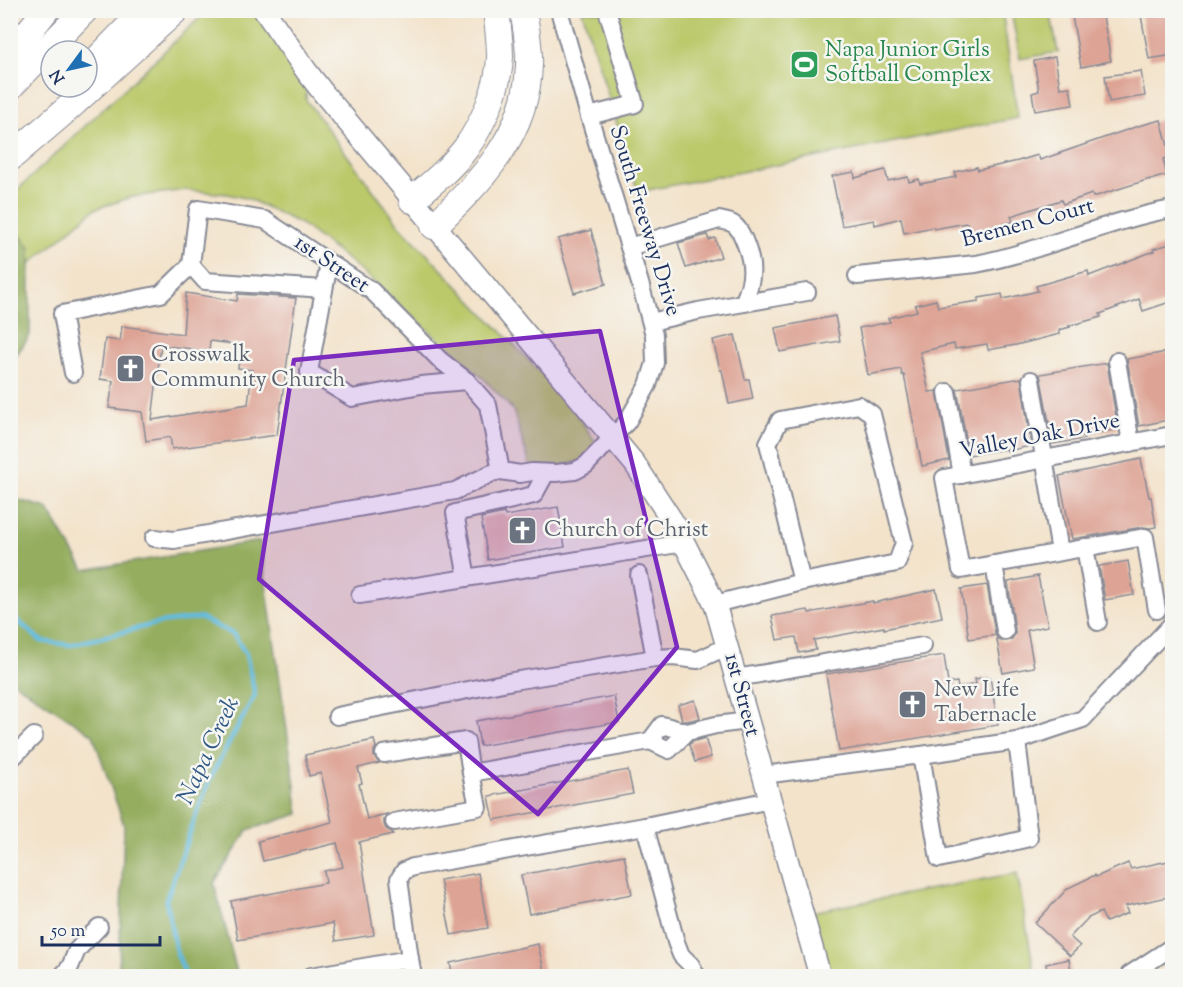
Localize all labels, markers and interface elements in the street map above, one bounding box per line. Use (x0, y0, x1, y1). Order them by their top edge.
place label: Napa Junior Girls Softball Complex (825, 35, 991, 92)
north arrow (39, 39, 99, 99)
sports icon: Napa Junior Girls Softball Complex (788, 48, 820, 80)
text: N (45, 64, 72, 87)
street label: South Freeway Drive (600, 122, 688, 320)
street label: Bremen Court (958, 191, 1098, 257)
street label: 1st Street (287, 228, 376, 302)
place label: Crosswalk Community Church (151, 340, 346, 397)
church icon: Crosswalk Community Church (114, 353, 146, 385)
street label: Valley Oak Drive (957, 406, 1123, 468)
church icon: Church of Christ (507, 515, 539, 547)
place label: Church of Christ (544, 515, 709, 547)
street label: 1st Street (715, 650, 768, 741)
place label: New Life Tabernacle (934, 675, 1037, 732)
church icon: New Life Tabernacle (897, 688, 929, 720)
water label: Napa Creek (169, 692, 249, 810)
scale bar (42, 909, 160, 947)
text: 50 m (50, 919, 86, 945)

